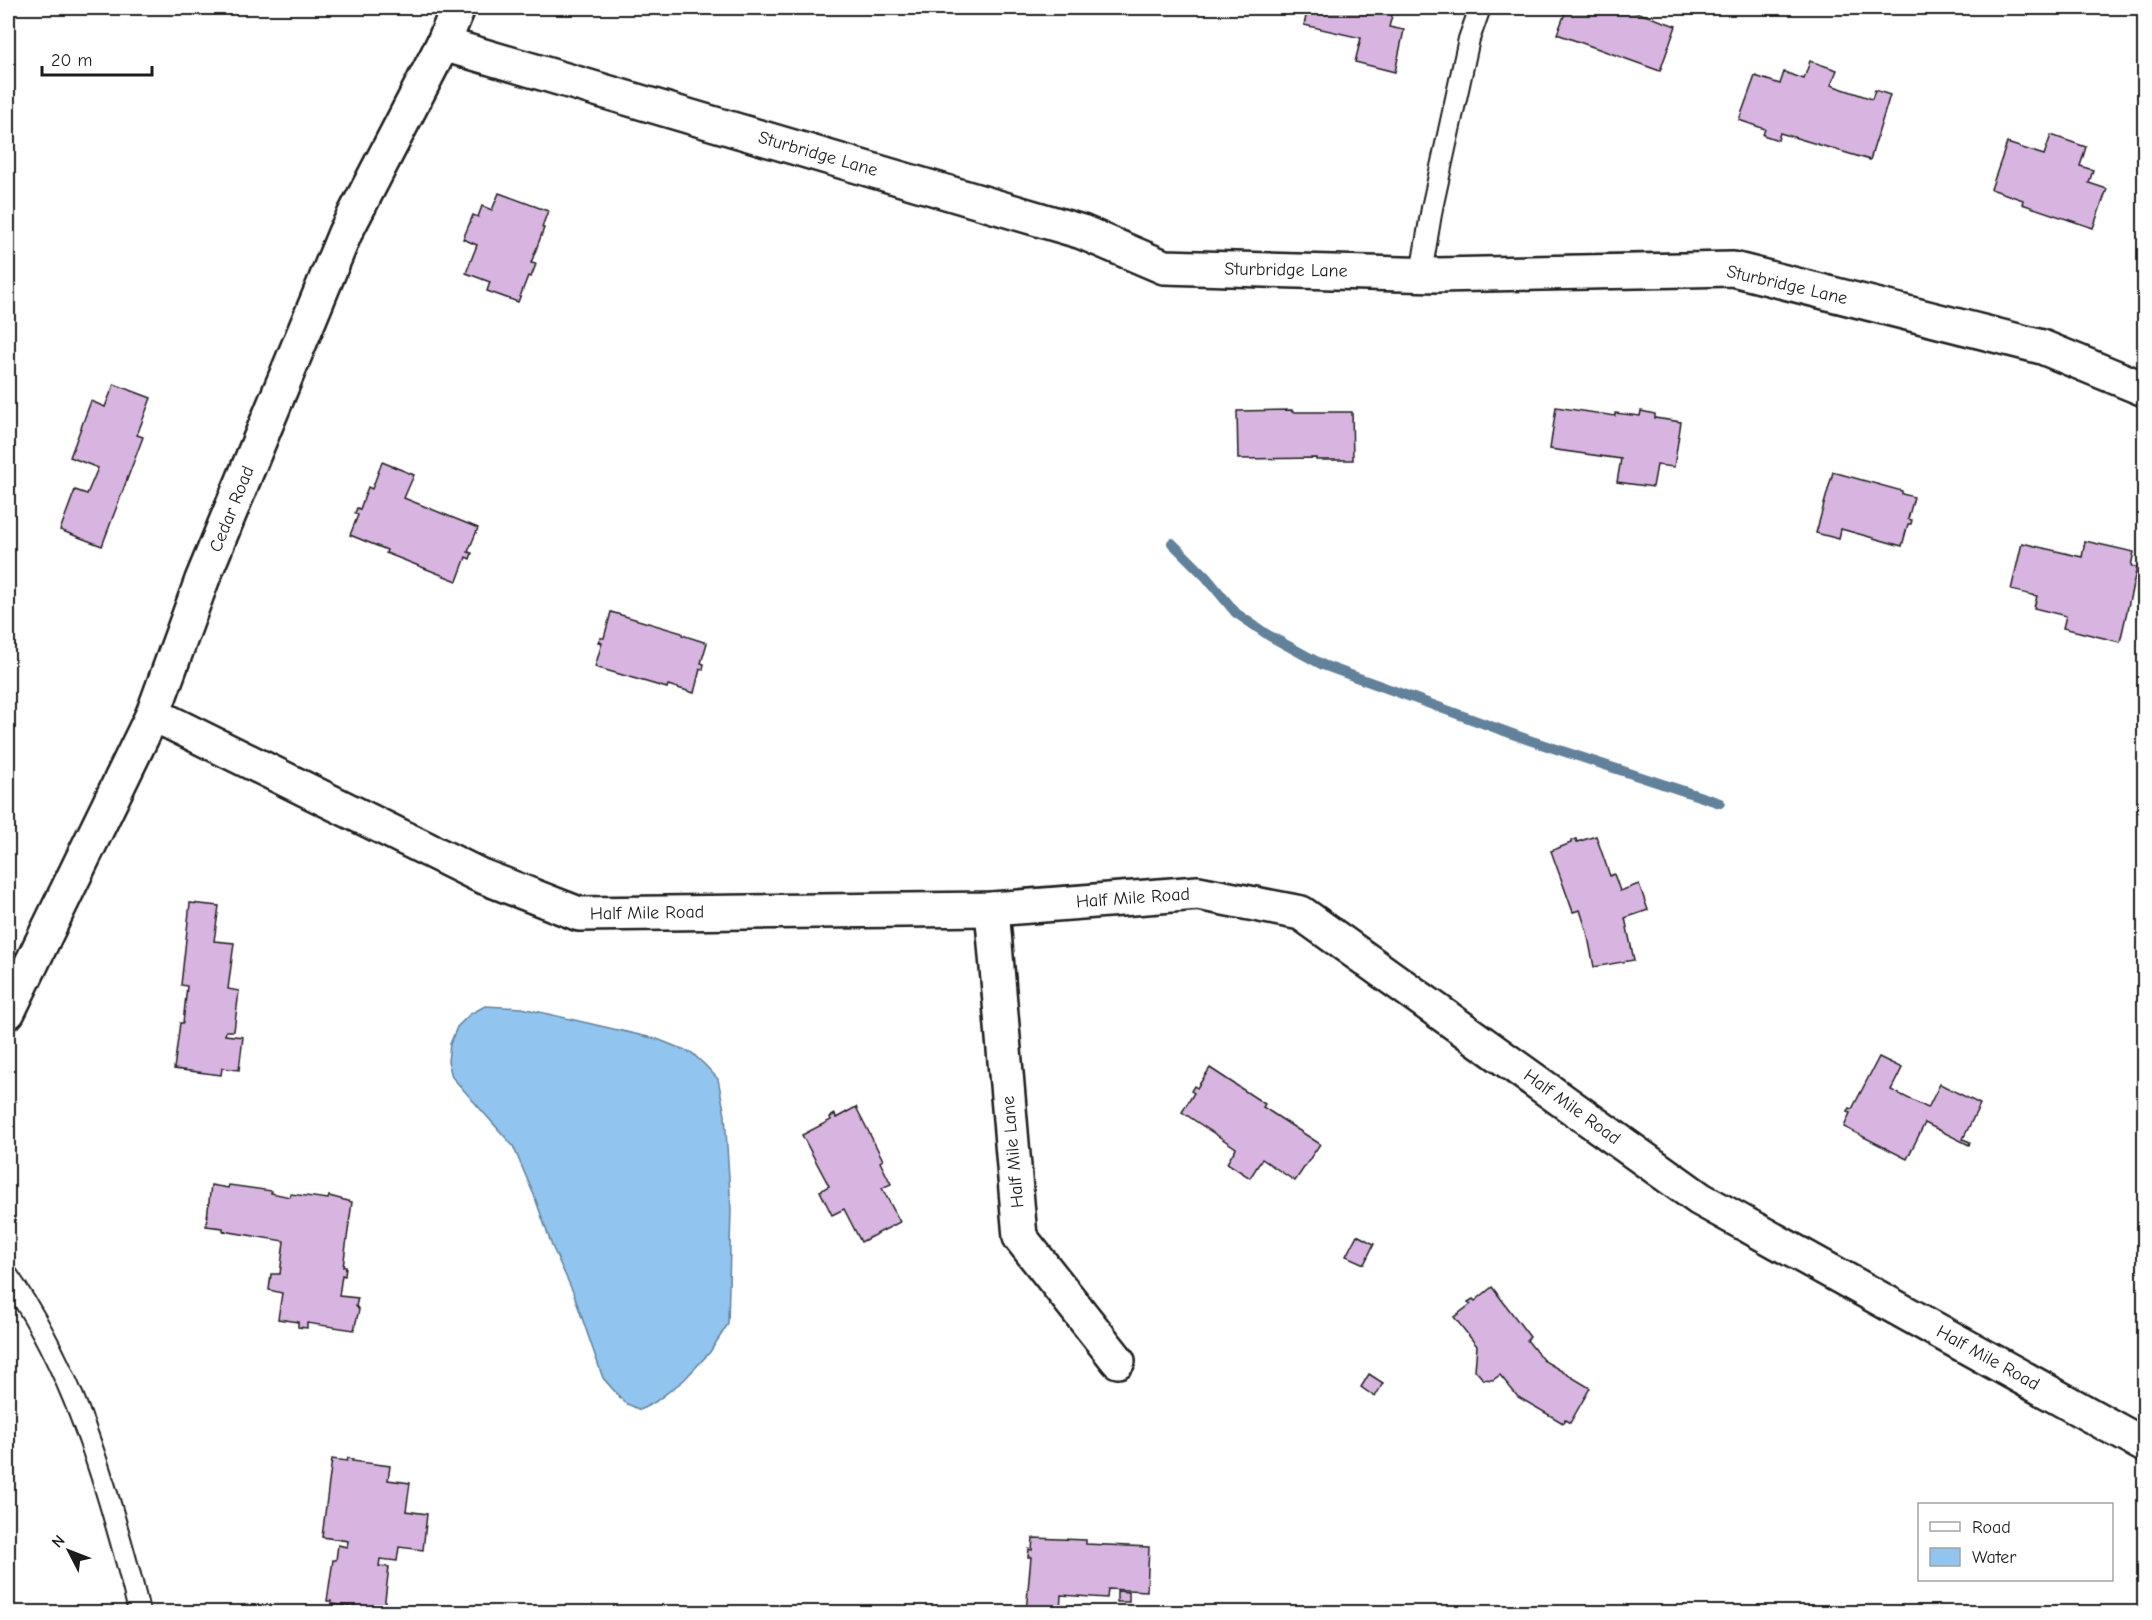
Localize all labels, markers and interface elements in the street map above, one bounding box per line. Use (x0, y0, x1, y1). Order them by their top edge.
scale bar (42, 39, 152, 77)
text: 20 m (51, 50, 92, 71)
street label: Sturbridge Lane (756, 127, 880, 181)
street label: Sturbridge Lane (1224, 258, 1348, 282)
street label: Sturbridge Lane (1725, 261, 1849, 309)
street label: Cedar Road (205, 463, 259, 555)
street label: Half Mile Road (1075, 884, 1191, 912)
street label: Half Mile Road (590, 902, 704, 924)
street label: Half Mile Road (1520, 1065, 1624, 1149)
street label: Half Mile Lane (998, 1095, 1028, 1209)
street label: Half Mile Road (1933, 1321, 2043, 1395)
legend (1918, 1503, 2113, 1581)
text: Road (1972, 1517, 2011, 1538)
north arrow (39, 1521, 99, 1581)
text: N (48, 1532, 69, 1552)
text: Water (1972, 1547, 2017, 1568)

